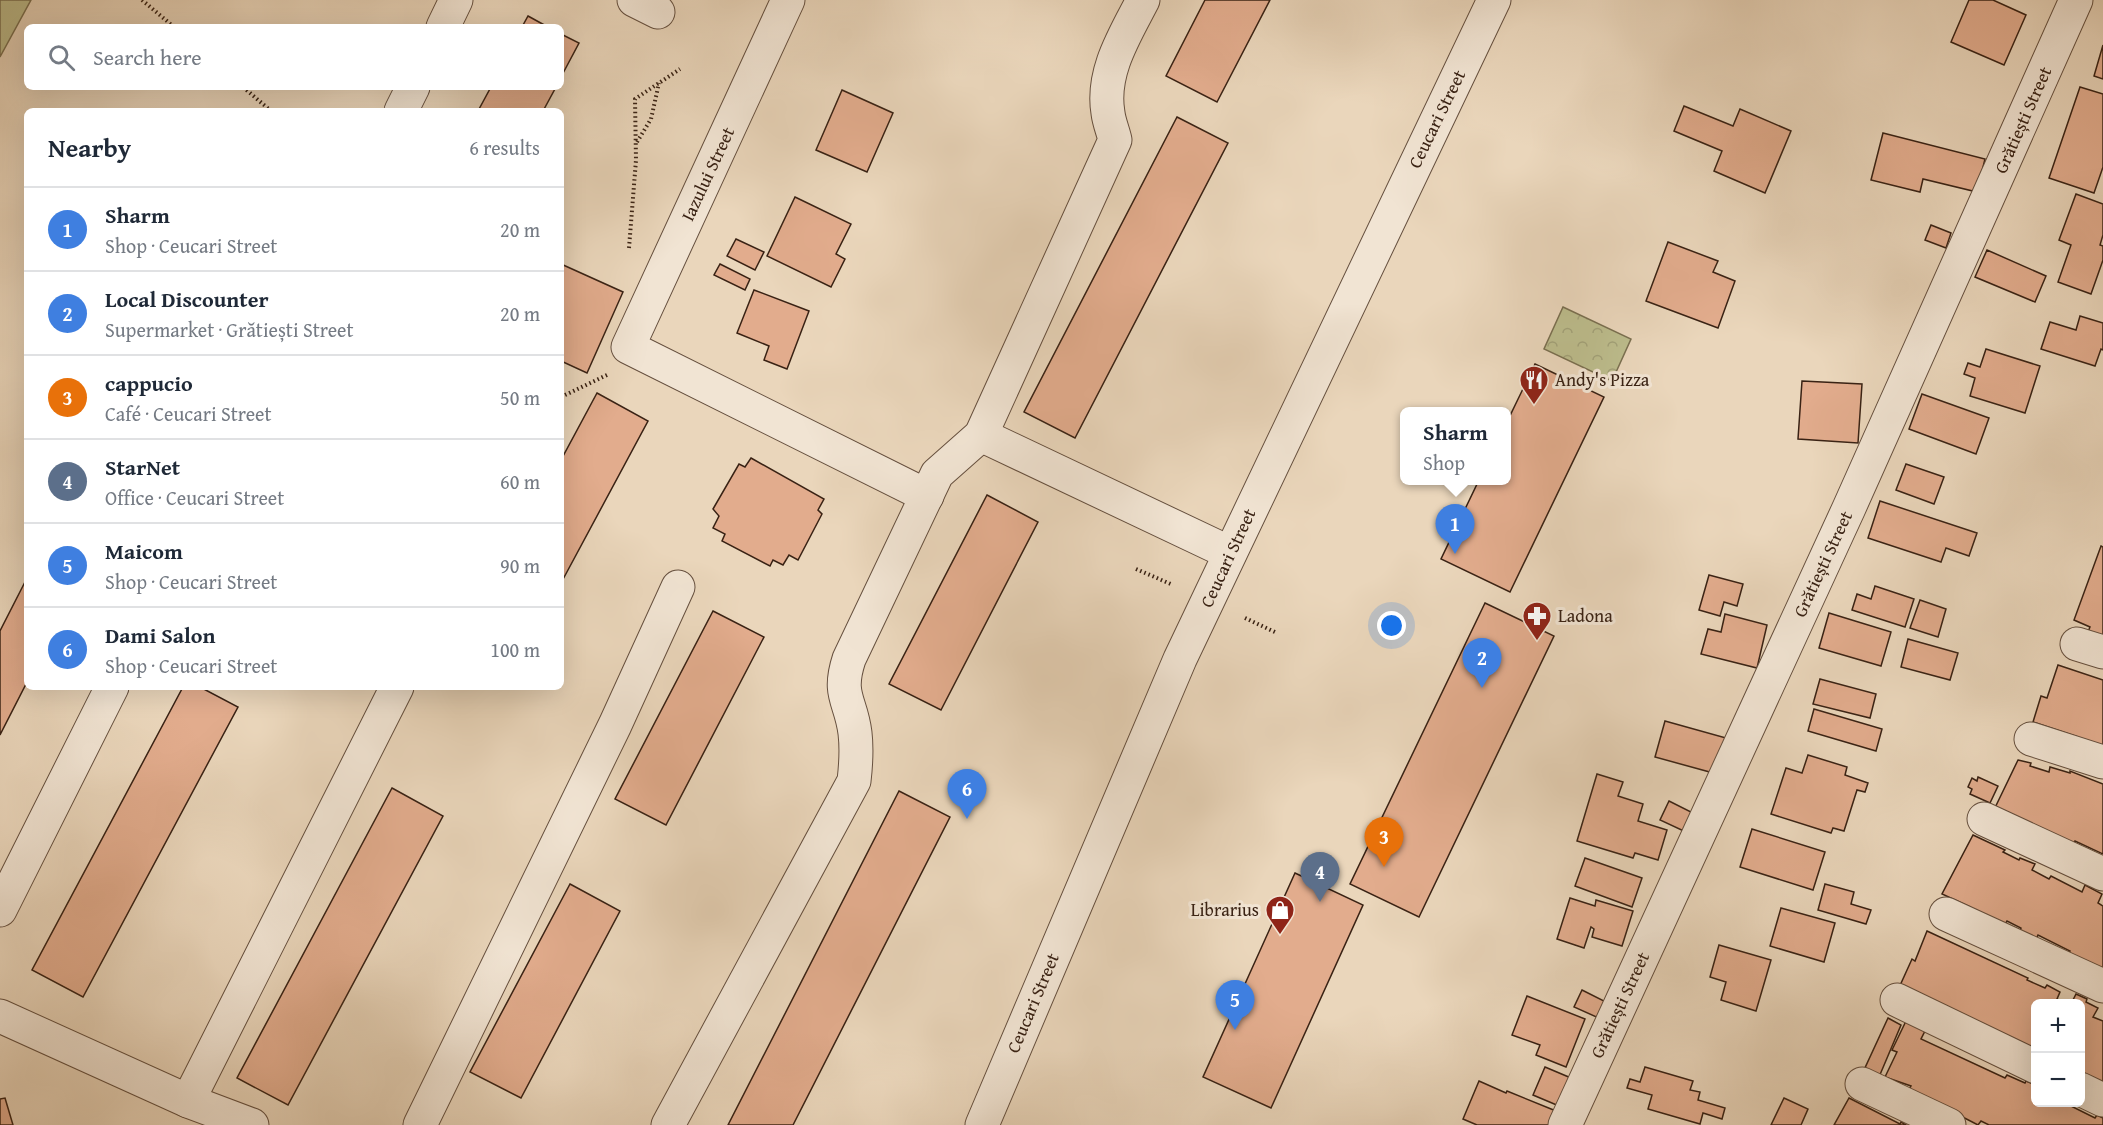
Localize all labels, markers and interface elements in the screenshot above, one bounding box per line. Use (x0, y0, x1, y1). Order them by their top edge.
search box (24, 24, 564, 90)
icon: search (45, 41, 78, 74)
text: Search here (93, 41, 202, 73)
street label: Grătiești Street (1987, 61, 2058, 178)
street label: Ceucari Street (1401, 64, 1472, 173)
street label: Iazului Street (674, 122, 741, 225)
text: Nearby (48, 128, 131, 167)
text: 6 results (469, 133, 540, 162)
text: Sharm (105, 199, 170, 231)
text: 1 (62, 215, 73, 244)
text: 20 m (500, 215, 540, 244)
text: Shop · Ceucari Street (105, 231, 277, 260)
text: Local Discounter (105, 283, 269, 315)
text: 2 (62, 299, 73, 328)
text: 20 m (500, 299, 540, 328)
text: Supermarket · Grătiești Street (105, 315, 354, 344)
restaurant icon: Andy's Pizza (1518, 364, 1550, 406)
place label: Andy's Pizza (1555, 366, 1650, 393)
text: cappucio (105, 367, 193, 399)
text: 3 (62, 383, 73, 412)
text: 50 m (500, 383, 540, 412)
text: Café · Ceucari Street (105, 399, 272, 428)
popup (1400, 407, 1511, 485)
text: Sharm (1423, 416, 1488, 448)
text: Shop (1423, 448, 1465, 477)
text: StarNet (105, 451, 180, 483)
text: 4 (62, 467, 73, 496)
text: 60 m (500, 467, 540, 496)
text: Office · Ceucari Street (105, 483, 284, 512)
street label: Ceucari Street (1193, 503, 1263, 612)
pin: 1 (1436, 504, 1474, 554)
street label: Grătiești Street (1786, 506, 1859, 621)
text: Maicom (105, 535, 183, 567)
text: 5 (62, 551, 73, 580)
text: 90 m (500, 551, 540, 580)
text: Shop · Ceucari Street (105, 567, 277, 596)
pharmacy icon: Ladona (1521, 600, 1553, 642)
place label: Ladona (1558, 602, 1613, 629)
your location (1377, 611, 1406, 640)
text: Dami Salon (105, 619, 215, 651)
text: 6 (62, 635, 73, 664)
text: 100 m (490, 635, 540, 664)
pin: 2 (1462, 638, 1502, 688)
text: Shop · Ceucari Street (105, 651, 277, 680)
pin: 6 (948, 770, 986, 819)
pin: 3 (1364, 818, 1404, 867)
pin: 4 (1300, 852, 1340, 902)
shop icon: Librarius (1264, 894, 1296, 936)
place label: Librarius (1191, 896, 1259, 923)
street label: Grătiești Street (1583, 947, 1656, 1062)
street label: Ceucari Street (999, 948, 1066, 1057)
pin: 5 (1216, 980, 1254, 1030)
map controls (2031, 999, 2085, 1107)
button: + (2031, 999, 2085, 1053)
button: − (2031, 1053, 2085, 1107)

